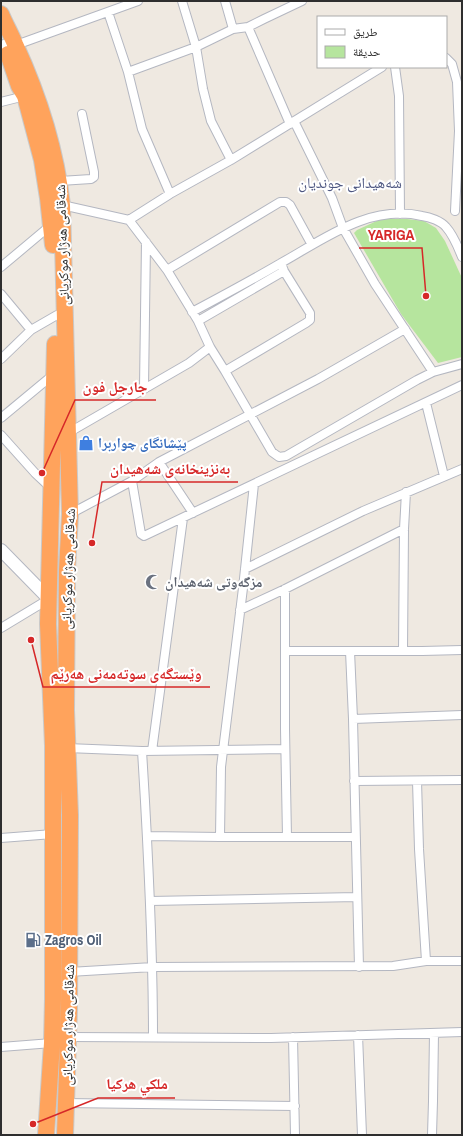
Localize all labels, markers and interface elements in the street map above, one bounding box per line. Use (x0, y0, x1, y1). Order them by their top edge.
legend (317, 16, 447, 68)
text: طريق (353, 24, 378, 40)
text: حديقة (353, 44, 381, 60)
district label: شەھیدانی جوندیان (298, 172, 402, 193)
street label: شەقامی ھەژار موکریانی (51, 184, 73, 306)
callout: YARIGA (359, 221, 422, 248)
text: YARIGA (368, 224, 414, 245)
callout: جارجل فون (75, 373, 156, 400)
text: جارجل فون (83, 376, 148, 397)
shop icon: پێشانگای چواربرا (77, 434, 95, 452)
place label: پێشانگای چواربرا (98, 434, 187, 452)
callout: بەنزینخانەی شەهیدان (102, 455, 238, 482)
text: بەنزینخانەی شەهیدان (110, 458, 230, 479)
street label: شەقامی ھەژار موکریانی (57, 508, 79, 630)
mosque icon: مزگەوتی شەهیدان (144, 573, 162, 591)
place label: مزگەوتی شەهیدان (165, 573, 262, 591)
callout: وێستگەی سوتەمەنی هەرێم (43, 660, 210, 687)
text: وێستگەی سوتەمەنی هەرێم (50, 663, 202, 684)
fuel station icon: Zagros Oil (24, 931, 42, 949)
place label: Zagros Oil (45, 931, 102, 949)
street label: شەقامی ھەژار موکریانی (58, 964, 78, 1086)
callout: ملكي هركيا (98, 1071, 175, 1098)
text: ملكي هركيا (106, 1073, 168, 1096)

